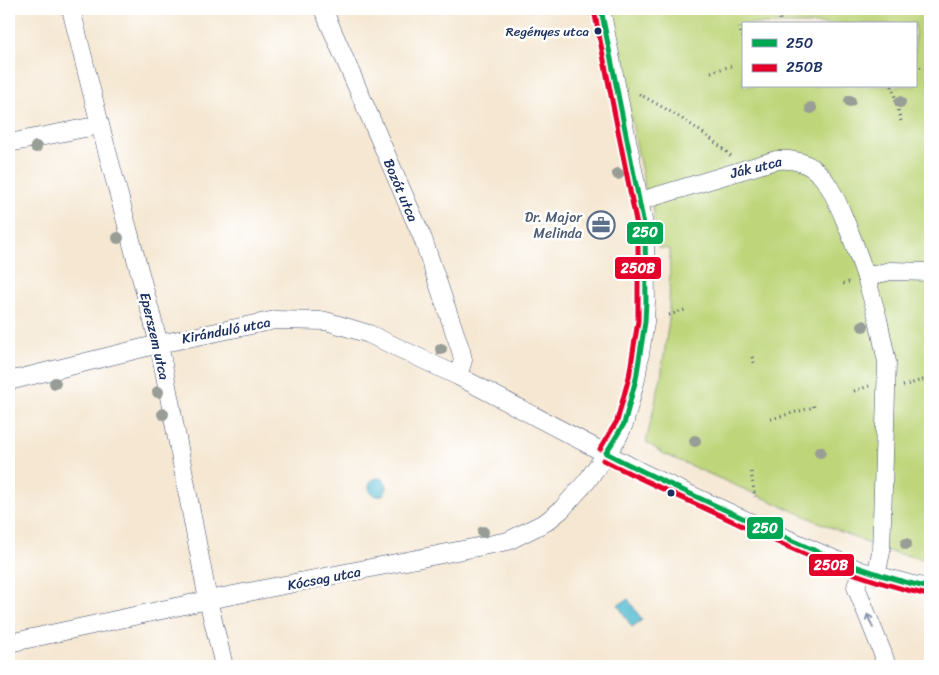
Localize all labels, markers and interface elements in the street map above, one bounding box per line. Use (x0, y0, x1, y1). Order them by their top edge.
place label: Regényes utca (506, 20, 589, 43)
legend (742, 22, 916, 88)
marker: Regényes utca (593, 26, 603, 36)
text: 250 (786, 30, 813, 56)
text: 250B (786, 54, 823, 80)
street label: Ják utca (727, 149, 785, 186)
street label: Bozót utca (376, 155, 425, 226)
place label: Dr. Major Melinda (525, 205, 583, 246)
office icon: Dr. Major Melinda (586, 210, 616, 240)
text: 250 (631, 220, 658, 245)
line badge: 250 (626, 221, 664, 245)
line badge: 250B (614, 256, 662, 280)
text: 250B (620, 256, 655, 281)
street label: Eperszem utca (132, 290, 177, 382)
street label: Kiránduló utca (180, 310, 273, 351)
unlabelled marker (666, 488, 676, 498)
line badge: 250 (746, 516, 784, 540)
text: 250 (751, 516, 778, 541)
line badge: 250B (808, 553, 855, 577)
text: 250B (813, 553, 848, 578)
street label: Kócsag utca (285, 559, 363, 598)
one-way arrow (864, 614, 874, 629)

